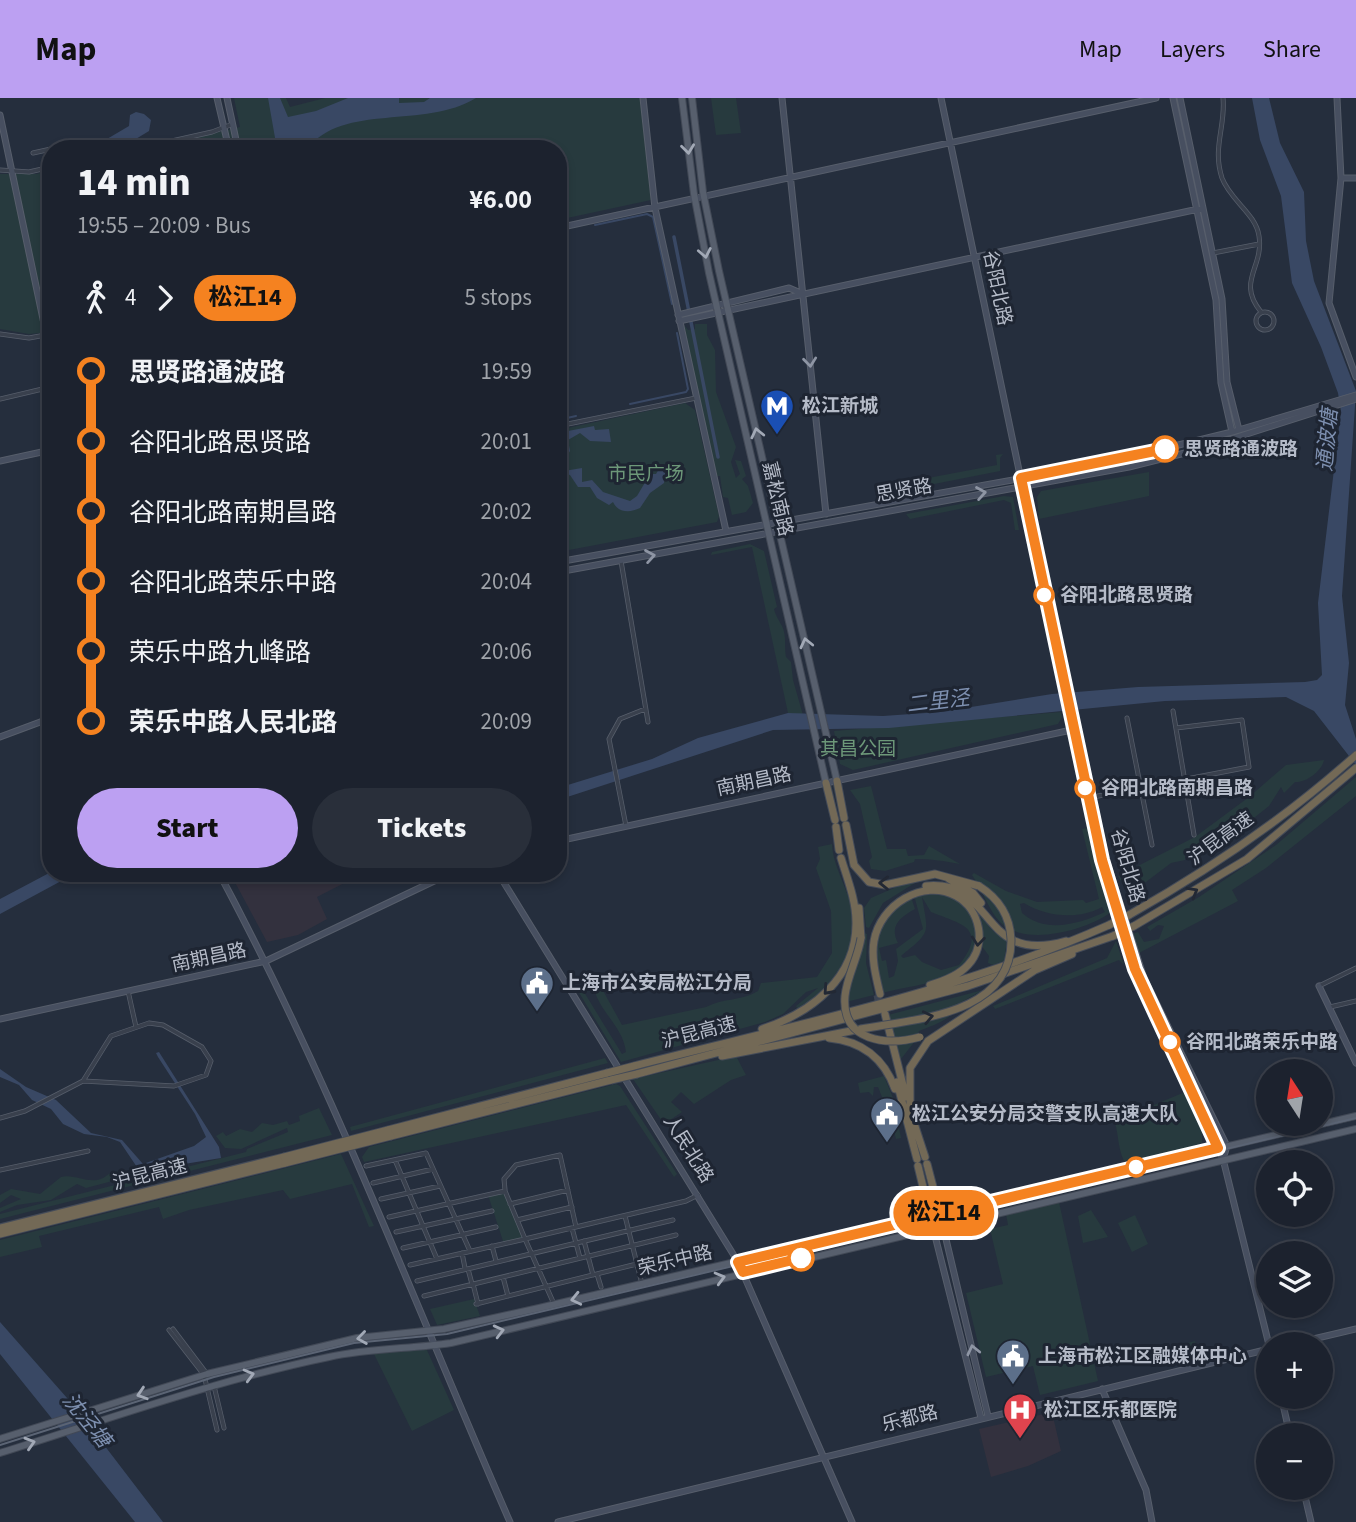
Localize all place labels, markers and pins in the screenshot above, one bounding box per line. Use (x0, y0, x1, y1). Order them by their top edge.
metro station icon: 松江新城 (758, 387, 796, 436)
place label: 松江新城 (802, 393, 878, 420)
marker: 思贤路通波路 (1152, 436, 1178, 462)
place label: 思贤路通波路 (1184, 436, 1298, 463)
place label: 谷阳北路思贤路 (1060, 582, 1193, 609)
marker: 谷阳北路思贤路 (1034, 585, 1054, 605)
place label: 谷阳北路南期昌路 (1101, 775, 1253, 802)
marker: 谷阳北路南期昌路 (1075, 778, 1095, 798)
public building icon: 上海市公安局松江分局 (518, 964, 556, 1013)
place label: 上海市公安局松江分局 (562, 970, 752, 997)
place label: 谷阳北路荣乐中路 (1186, 1029, 1338, 1056)
marker: 谷阳北路荣乐中路 (1160, 1032, 1180, 1052)
public building icon: 松江公安分局交警支队高速大队 (868, 1095, 906, 1144)
place label: 松江公安分局交警支队高速大队 (912, 1101, 1178, 1128)
unlabelled marker (1126, 1157, 1146, 1177)
unlabelled marker (788, 1245, 814, 1271)
public building icon: 上海市松江区融媒体中心 (994, 1337, 1032, 1386)
place label: 上海市松江区融媒体中心 (1038, 1343, 1247, 1370)
hospital icon: 松江区乐都医院 (1001, 1391, 1039, 1440)
place label: 松江区乐都医院 (1044, 1397, 1177, 1424)

